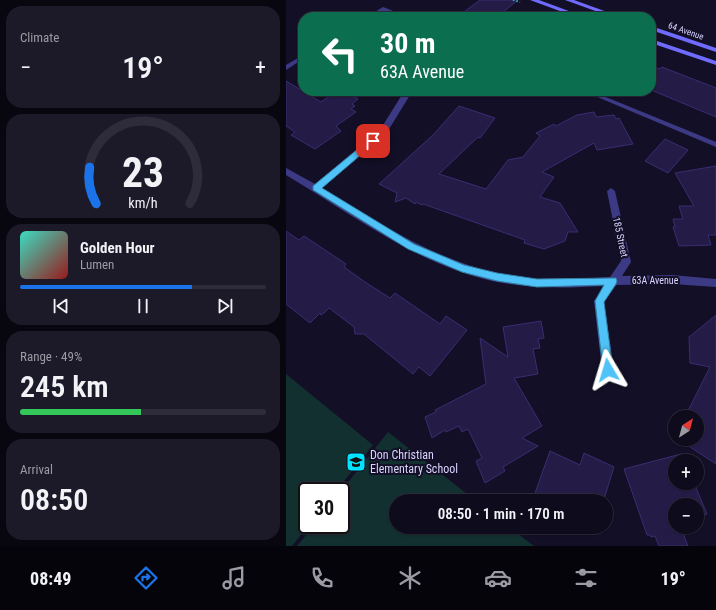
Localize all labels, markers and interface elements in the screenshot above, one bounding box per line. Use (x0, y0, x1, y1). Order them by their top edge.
street label: 64 Avenue (667, 20, 705, 42)
text: 30 m (380, 27, 436, 60)
icon: left (314, 28, 366, 80)
text: Climate (20, 30, 59, 45)
text: 19° (122, 50, 164, 85)
text: − (20, 55, 31, 80)
text: + (255, 55, 266, 80)
text: 63A Avenue (380, 61, 464, 82)
pin (356, 124, 390, 158)
icon: arrive (362, 130, 384, 152)
text: 23 (122, 147, 164, 196)
text: km/h (128, 194, 158, 210)
street label: 185 Street (611, 216, 630, 258)
text: Golden Hour (80, 239, 155, 257)
text: Lumen (80, 257, 114, 272)
street label: 63A Avenue (632, 275, 679, 286)
icon: previous (50, 295, 72, 317)
icon: pause (132, 295, 154, 317)
icon: next (214, 295, 236, 317)
text: Range · 49% (20, 349, 82, 364)
position arrow (587, 349, 629, 391)
text: 245 km (20, 369, 109, 404)
north arrow (668, 410, 704, 446)
map controls (668, 410, 704, 534)
place label: Don Christian Elementary School (370, 448, 458, 476)
school or university icon: Don Christian Elementary School (345, 451, 367, 473)
button: + (668, 454, 704, 490)
text: Arrival (20, 462, 53, 477)
text: 08:50 (20, 482, 88, 517)
speed limit sign: 30 (298, 482, 350, 534)
button: − (668, 498, 704, 534)
text: 08:50 · 1 min · 170 m (438, 505, 564, 523)
icon: directions (132, 564, 160, 592)
icon: music (220, 564, 248, 592)
icon: phone (308, 564, 336, 592)
icon: climate (396, 564, 424, 592)
icon: car (484, 564, 512, 592)
icon: filters (572, 564, 600, 592)
text: 08:49 (30, 568, 71, 589)
text: 19° (661, 568, 686, 589)

